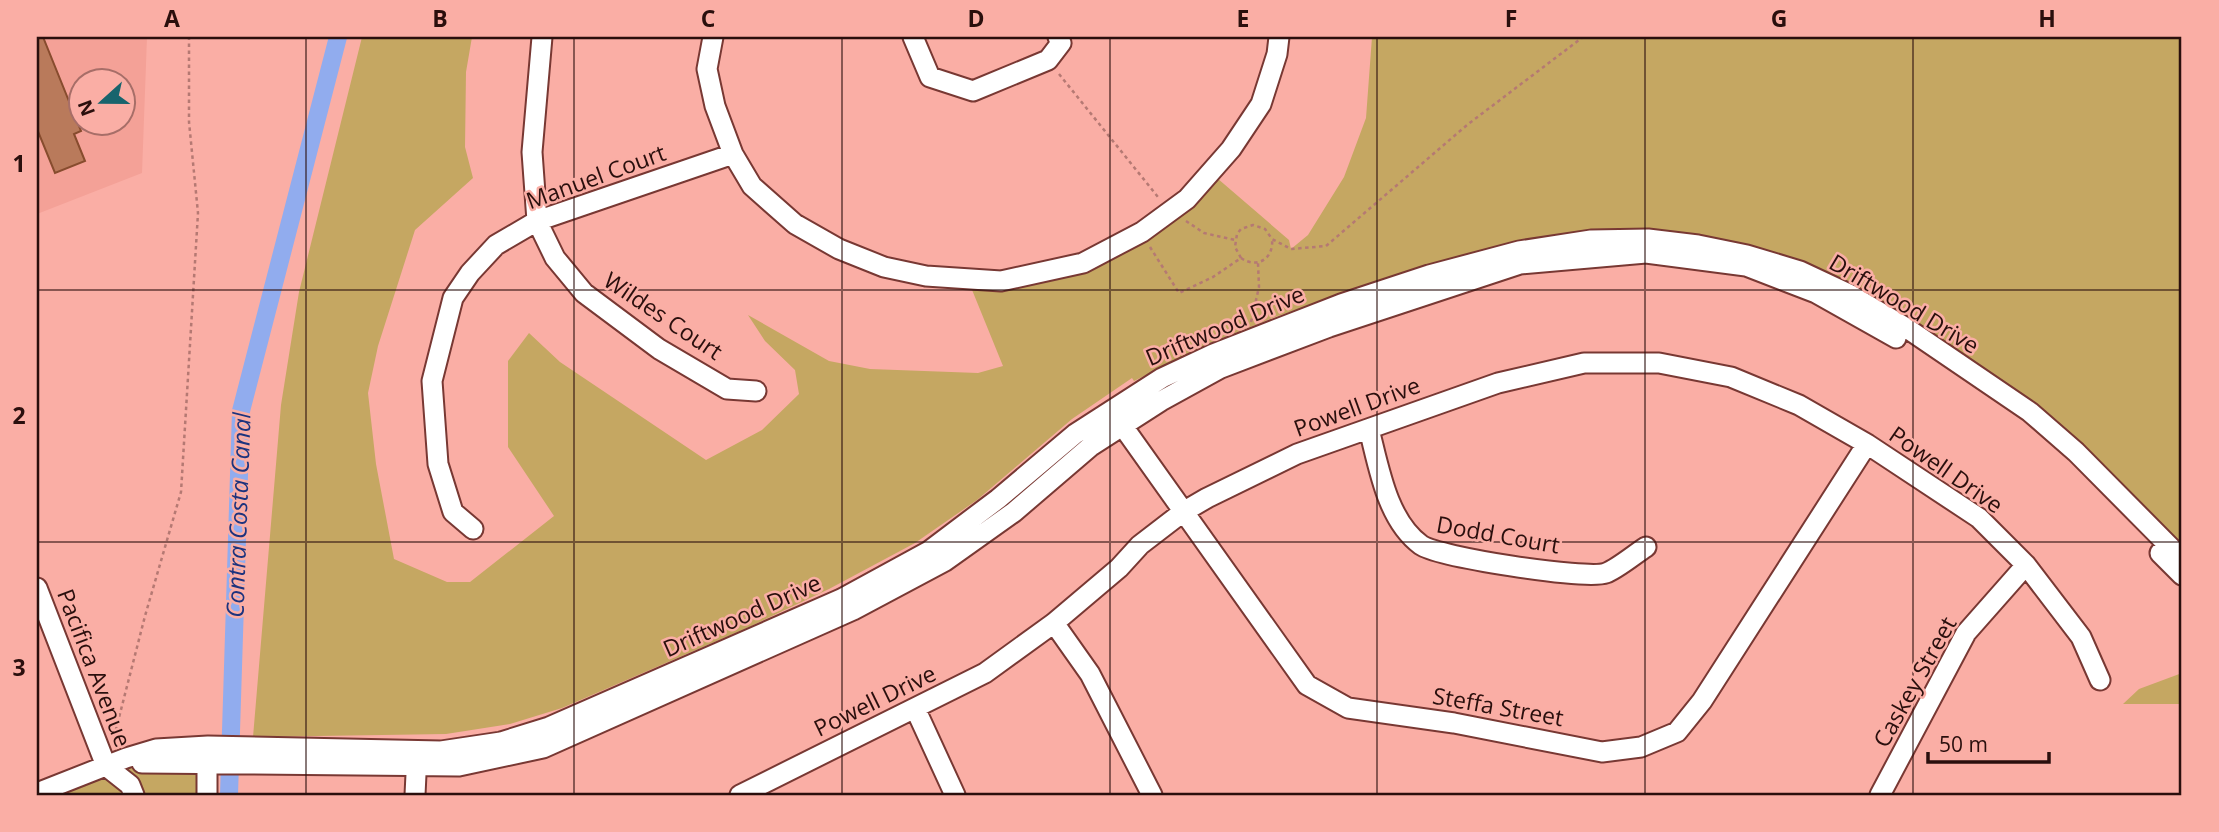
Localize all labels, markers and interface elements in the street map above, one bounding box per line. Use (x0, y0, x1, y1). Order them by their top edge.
text: A (164, 2, 180, 34)
text: B (432, 2, 448, 34)
text: C (701, 2, 715, 34)
text: D (967, 2, 985, 34)
text: E (1237, 2, 1249, 34)
text: F (1505, 2, 1517, 34)
text: G (1771, 2, 1787, 34)
text: H (2038, 2, 2056, 34)
north arrow (66, 66, 136, 136)
text: N (71, 96, 101, 120)
street label: Manuel Court (521, 136, 670, 216)
text: 1 (12, 147, 26, 179)
street label: Driftwood Drive (1824, 246, 1985, 361)
street label: Wildes Court (598, 264, 729, 367)
street label: Driftwood Drive (1140, 277, 1309, 373)
street label: Powell Drive (1289, 368, 1424, 444)
text: 2 (12, 399, 26, 431)
water label: Contra Costa Canal (217, 411, 258, 618)
street label: Powell Drive (1883, 418, 2010, 520)
street label: Dodd Court (1434, 507, 1562, 561)
street label: Driftwood Drive (658, 566, 826, 664)
street label: Pacifica Avenue (50, 584, 140, 751)
street label: Caskey Street (1865, 610, 1963, 753)
text: 3 (12, 651, 26, 683)
street label: Powell Drive (808, 657, 941, 743)
street label: Steffa Street (1430, 679, 1566, 733)
scale bar (1928, 720, 2049, 764)
text: 50 m (1939, 730, 1988, 758)

